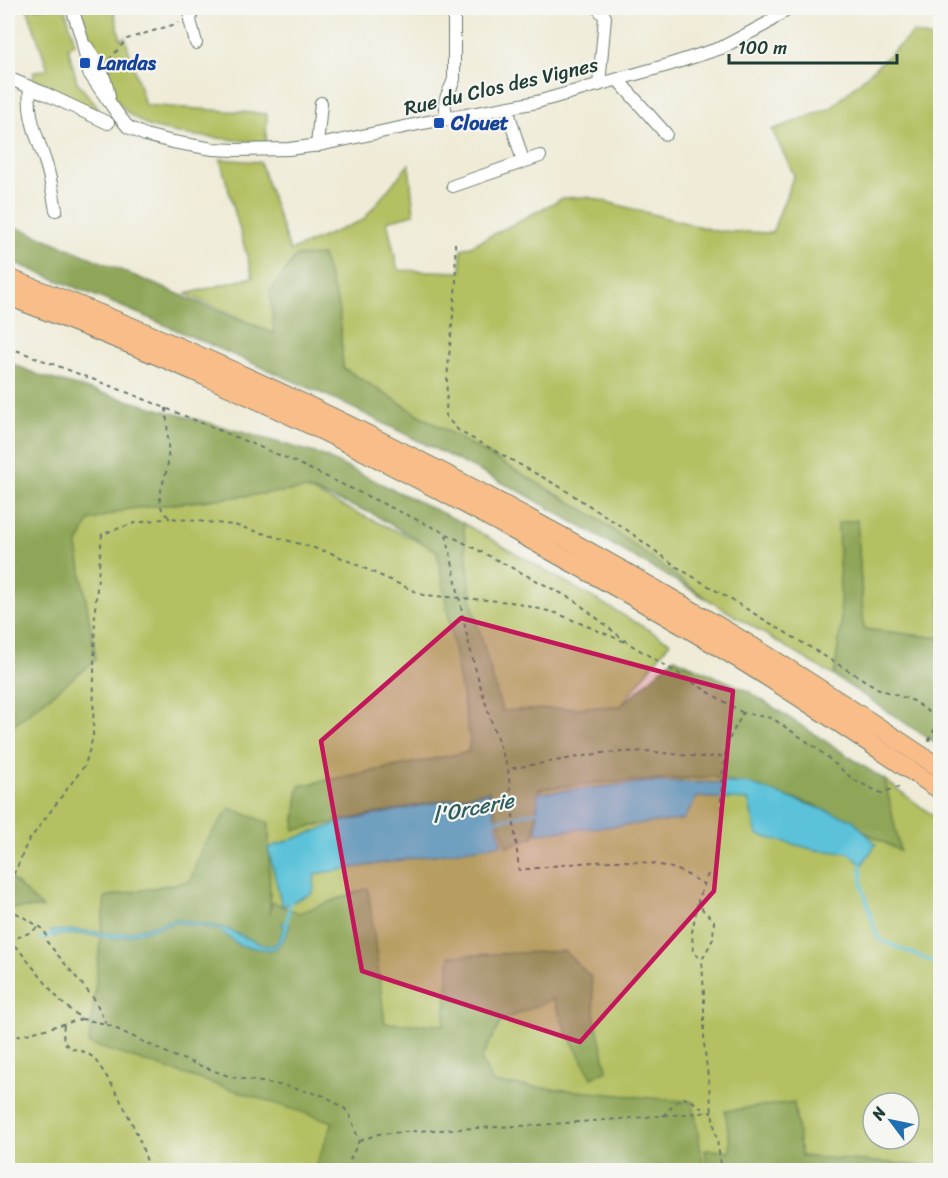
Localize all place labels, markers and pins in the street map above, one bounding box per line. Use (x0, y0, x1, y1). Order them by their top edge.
place label: Landas (97, 46, 157, 81)
marker: Landas (78, 56, 92, 70)
place label: Clouet (450, 106, 509, 141)
marker: Clouet (432, 116, 446, 130)

